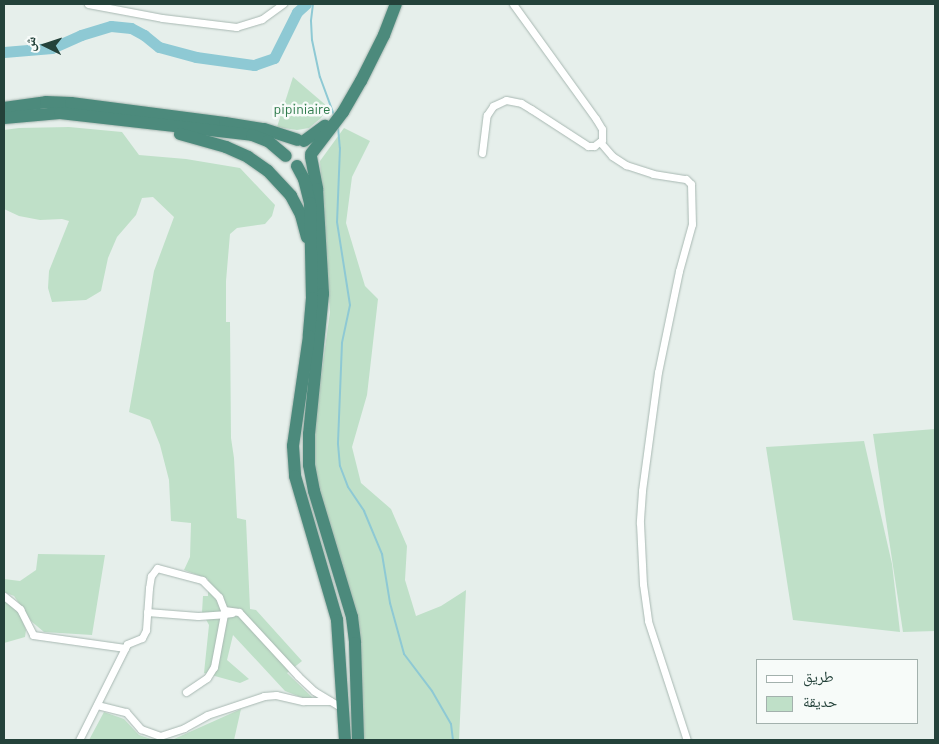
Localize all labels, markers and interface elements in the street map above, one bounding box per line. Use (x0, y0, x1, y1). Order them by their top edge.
north arrow (20, 20, 70, 70)
text: ش (21, 36, 39, 52)
park label: pipiniaire (274, 101, 330, 117)
legend (756, 659, 919, 724)
text: طريق (803, 667, 834, 685)
text: حديقة (803, 692, 837, 710)

